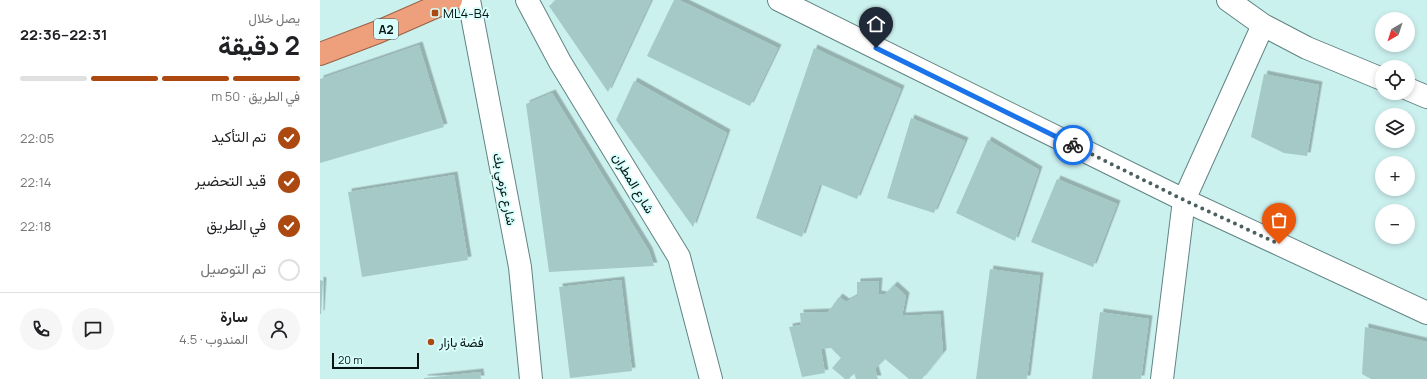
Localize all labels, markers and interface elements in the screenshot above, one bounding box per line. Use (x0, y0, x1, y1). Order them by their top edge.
place label: ML4-B4 (443, 4, 490, 22)
pin (859, 7.0, 893, 48)
marker: ML4-B4 (430, 8, 440, 18)
text: يصل خلال (249, 9, 300, 27)
north arrow (1375, 12, 1415, 52)
map controls (1375, 12, 1415, 244)
icon: home (865, 13, 887, 35)
road number: A2 (374, 19, 398, 39)
text: 22:31–22:36 (20, 24, 107, 45)
text: 2 دقيقة (218, 27, 300, 63)
button: locate (1375, 60, 1415, 100)
text: في الطريق · 50 m (211, 87, 300, 105)
button: layers (1375, 108, 1415, 148)
courier (1053, 125, 1093, 165)
text: تم التأكيد (211, 126, 266, 147)
icon: check (278, 127, 300, 149)
text: 22:05 (20, 129, 54, 147)
icon: bike (1062, 134, 1084, 156)
street label: شارع المطران (608, 149, 659, 217)
street label: شارع عزمي بك (487, 151, 521, 227)
button: + (1375, 156, 1415, 196)
text: قيد التحضير (195, 170, 266, 191)
icon: check (278, 171, 300, 193)
text: 22:14 (20, 173, 51, 191)
pin (1262, 203, 1296, 244)
button: − (1375, 204, 1415, 244)
icon: bag (1268, 209, 1290, 231)
text: في الطريق (206, 214, 266, 235)
icon: check (278, 215, 300, 237)
text: 22:18 (20, 217, 51, 235)
text: تم التوصيل (200, 258, 266, 279)
text: سارة (220, 306, 248, 327)
button: phone (20, 308, 62, 350)
button: chat (72, 308, 114, 350)
button: person (258, 308, 300, 350)
text: المندوب · 4.5 (179, 330, 248, 348)
place label: فضة بازار (438, 333, 484, 351)
marker: فضة بازار (426, 337, 436, 347)
scale bar (332, 351, 419, 370)
text: 20 m (338, 352, 363, 367)

